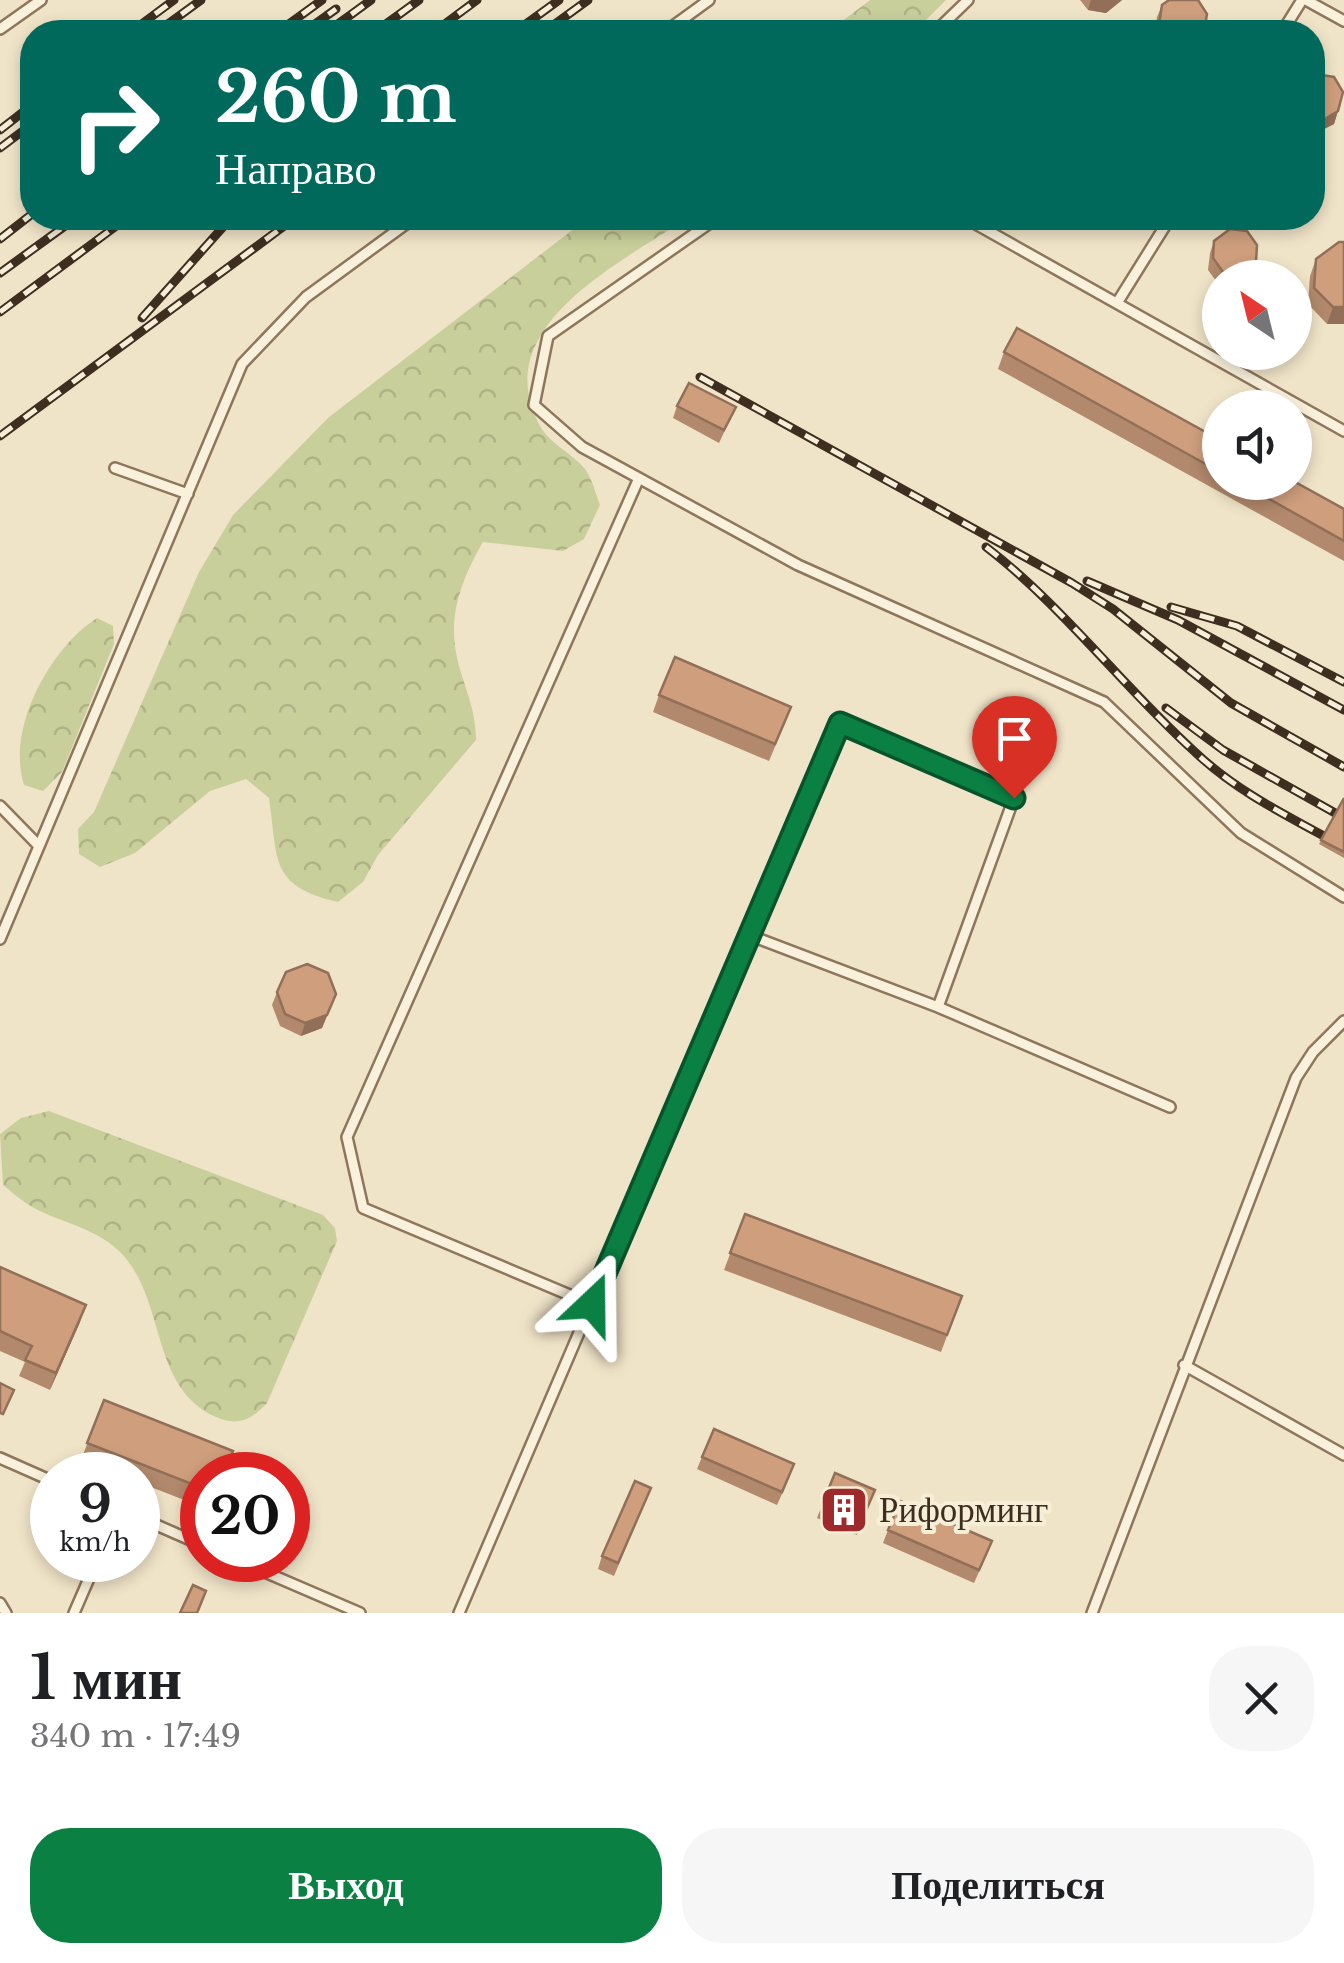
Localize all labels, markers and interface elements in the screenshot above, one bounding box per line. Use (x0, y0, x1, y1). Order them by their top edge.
text: 260 m (215, 54, 457, 141)
icon: right (50, 60, 180, 190)
text: Направо (215, 140, 377, 196)
north arrow (1202, 260, 1312, 370)
map controls (1202, 260, 1312, 500)
button: sound (1202, 390, 1312, 500)
pin (972, 696, 1057, 799)
icon: arrive (987, 711, 1042, 766)
position arrow (540, 1252, 644, 1356)
speed limit sign: 20 (180, 1452, 310, 1582)
text: 9 (78, 1473, 112, 1536)
building icon: Риформинг (818, 1484, 870, 1536)
place label: Риформинг (879, 1488, 1048, 1531)
text: km/h (60, 1527, 130, 1558)
text: 1 мин (30, 1641, 182, 1715)
button: close (1209, 1646, 1314, 1751)
text: 340 m · 17:49 (30, 1716, 241, 1756)
button: Выход (30, 1828, 662, 1943)
button: Поделиться (682, 1828, 1314, 1943)

